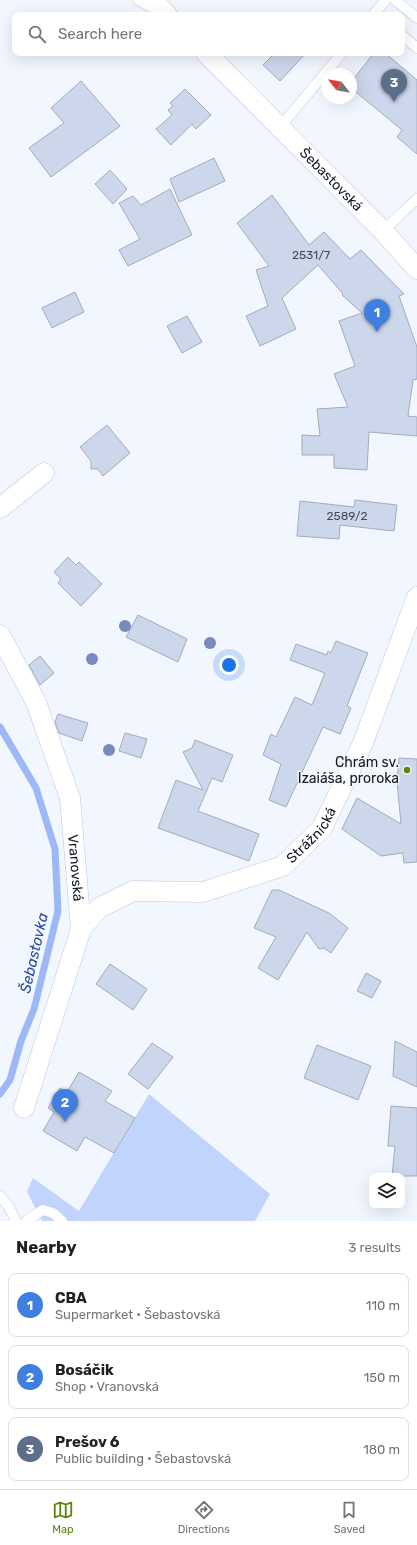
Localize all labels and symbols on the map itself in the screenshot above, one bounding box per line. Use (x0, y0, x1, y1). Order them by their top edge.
north arrow (321, 68, 357, 104)
pin: 3 (381, 69, 407, 102)
street label: Šebastovská (296, 144, 366, 215)
house number: 2531/7 (292, 248, 330, 262)
pin: 1 (364, 299, 390, 332)
house number: 2589/2 (327, 509, 367, 523)
your location (219, 655, 239, 675)
place label: Chrám sv. Izaiáša, proroka (298, 754, 399, 787)
marker: Chrám sv. Izaiáša, proroka (402, 765, 412, 775)
street label: Strážnická (283, 805, 340, 867)
street label: Vranovská (64, 834, 87, 902)
water label: Šebastovka (16, 911, 52, 995)
pin: 2 (52, 1089, 78, 1122)

